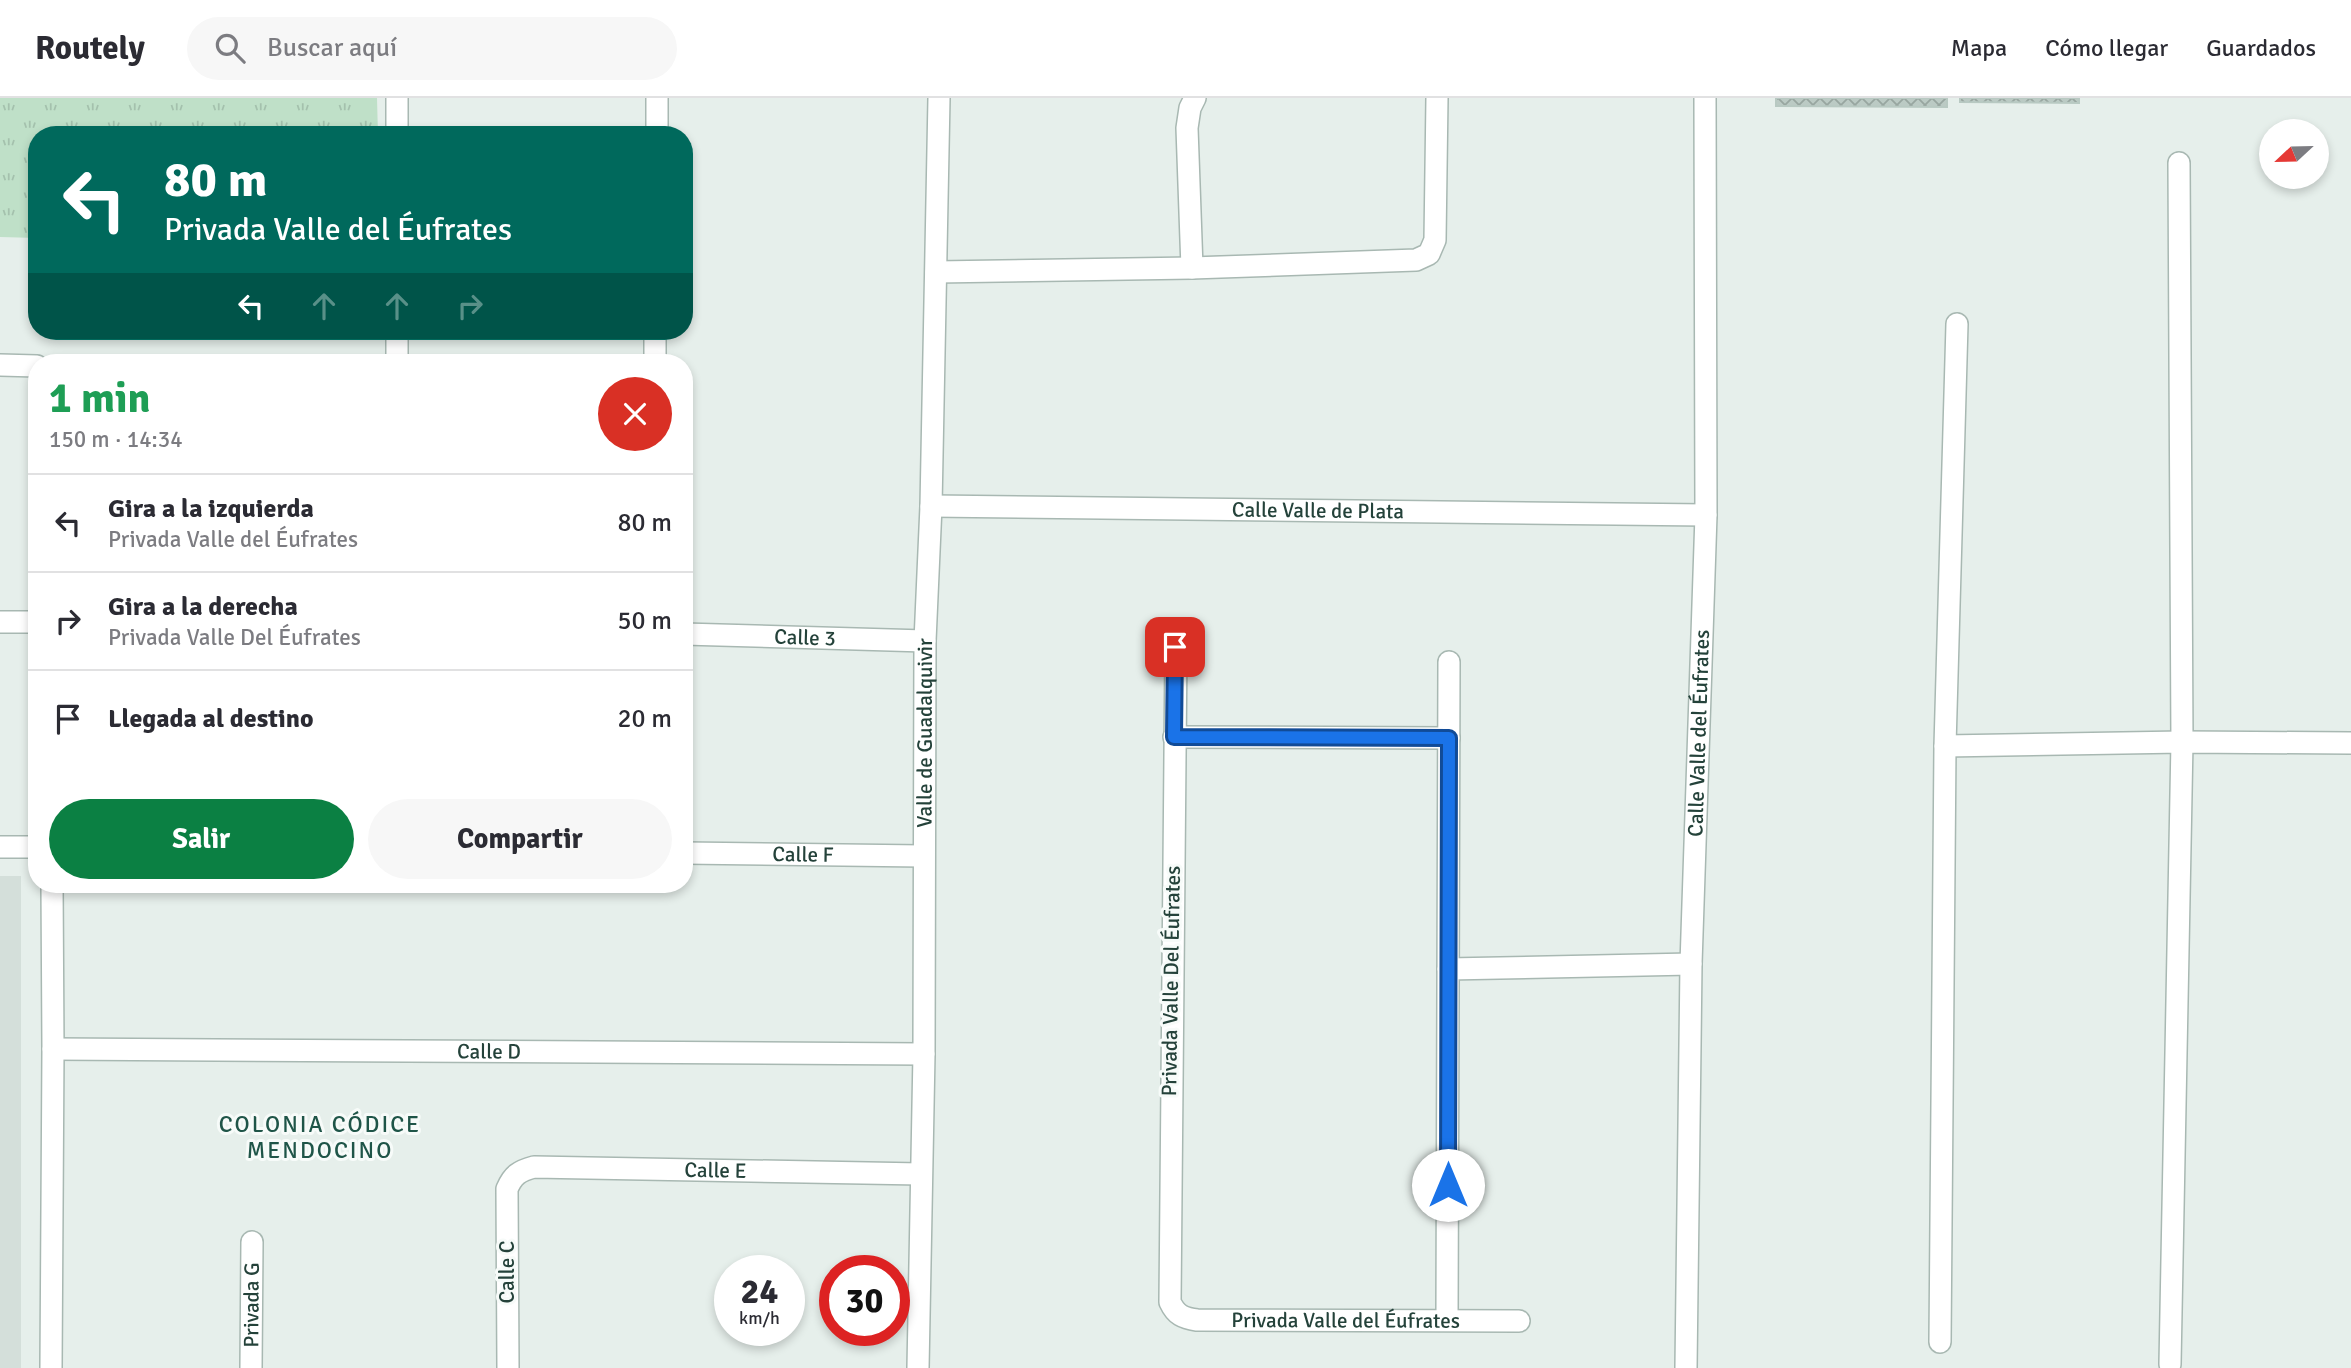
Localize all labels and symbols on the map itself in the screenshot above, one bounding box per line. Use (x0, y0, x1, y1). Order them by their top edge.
north arrow (2259, 119, 2329, 189)
street label: Calle Valle de Plata (1232, 496, 1404, 524)
pin (1145, 617, 1205, 677)
street label: Calle 3 (774, 624, 836, 651)
street label: Calle Valle del Éufrates (1682, 629, 1715, 837)
street label: Valle de Guadalquivir (912, 638, 938, 828)
street label: Calle F (772, 841, 834, 868)
street label: Privada Valle Del Éufrates (1156, 865, 1186, 1097)
street label: Calle D (457, 1038, 521, 1065)
district label: COLONIA CÓDICE MENDOCINO (219, 1110, 421, 1165)
position arrow (1411, 1148, 1485, 1222)
street label: Calle E (684, 1157, 747, 1184)
street label: Calle C (494, 1241, 520, 1303)
speed limit sign: 30 (819, 1255, 910, 1346)
street label: Privada G (238, 1262, 265, 1348)
street label: Privada Valle del Éufrates (1231, 1307, 1460, 1334)

